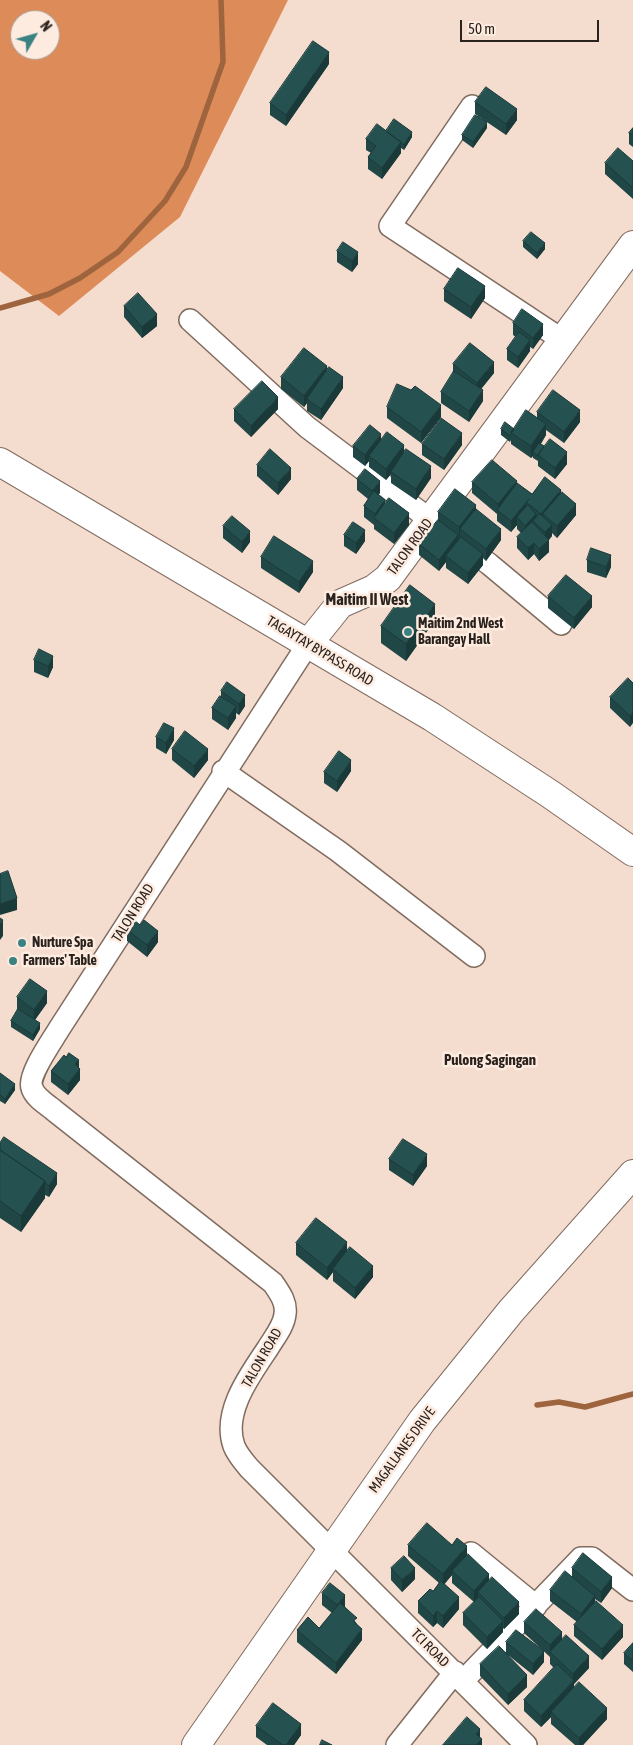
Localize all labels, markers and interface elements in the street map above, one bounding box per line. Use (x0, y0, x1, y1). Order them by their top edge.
north arrow (10, 10, 60, 60)
scale bar (463, 10, 602, 42)
text: N (37, 18, 55, 35)
text: 50 m (468, 20, 495, 37)
street label: TALON ROAD (384, 515, 436, 579)
district label: Maitim II West (326, 590, 408, 610)
street label: TAGAYTAY BYPASS ROAD (264, 612, 376, 690)
place label: Maitim 2nd West Barangay Hall (418, 616, 503, 648)
marker: Maitim 2nd West Barangay Hall (402, 626, 414, 638)
street label: TALON ROAD (108, 881, 158, 945)
place label: Nurture Spa (32, 935, 93, 951)
marker: Nurture Spa (16, 937, 28, 949)
place label: Farmers' Table (23, 953, 97, 969)
marker: Farmers' Table (7, 955, 19, 967)
district label: Pulong Sagingan (444, 1051, 536, 1069)
street label: TALON ROAD (238, 1325, 286, 1391)
street label: MAGALLANES DRIVE (365, 1404, 439, 1496)
street label: TCI ROAD (407, 1625, 453, 1671)

